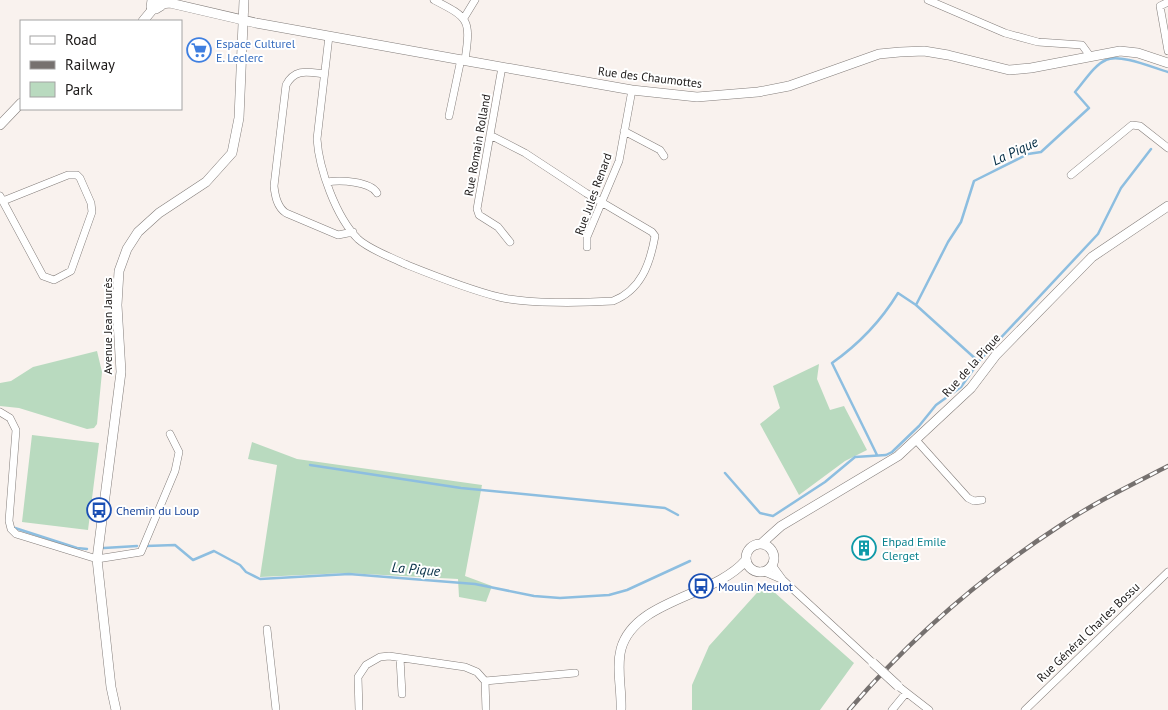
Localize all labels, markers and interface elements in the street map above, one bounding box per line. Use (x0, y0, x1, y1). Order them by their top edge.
legend (20, 20, 182, 110)
text: Road (65, 30, 97, 49)
place label: Espace Culturel E. Leclerc (216, 36, 296, 65)
supermarket icon: Espace Culturel E. Leclerc (186, 37, 212, 63)
text: Railway (65, 55, 115, 74)
street label: Rue des Chaumottes (597, 63, 703, 91)
text: Park (65, 80, 93, 99)
street label: Rue Romain Rolland (461, 93, 493, 197)
water label: La Pique (989, 132, 1041, 169)
street label: Rue Jules Renard (571, 151, 615, 237)
street label: Avenue Jean Jaurès (100, 277, 115, 375)
street label: Rue de la Pique (939, 330, 1003, 400)
bus stop icon: Chemin du Loup (86, 497, 112, 523)
place label: Chemin du Loup (116, 503, 199, 518)
place label: Ehpad Emile Clerget (882, 534, 946, 563)
building icon: Ehpad Emile Clerget (851, 535, 877, 561)
water label: La Pique (391, 558, 442, 580)
bus stop icon: Moulin Meulot (688, 573, 714, 599)
place label: Moulin Meulot (718, 579, 793, 594)
street label: Rue Général Charles Bossu (1034, 579, 1142, 685)

